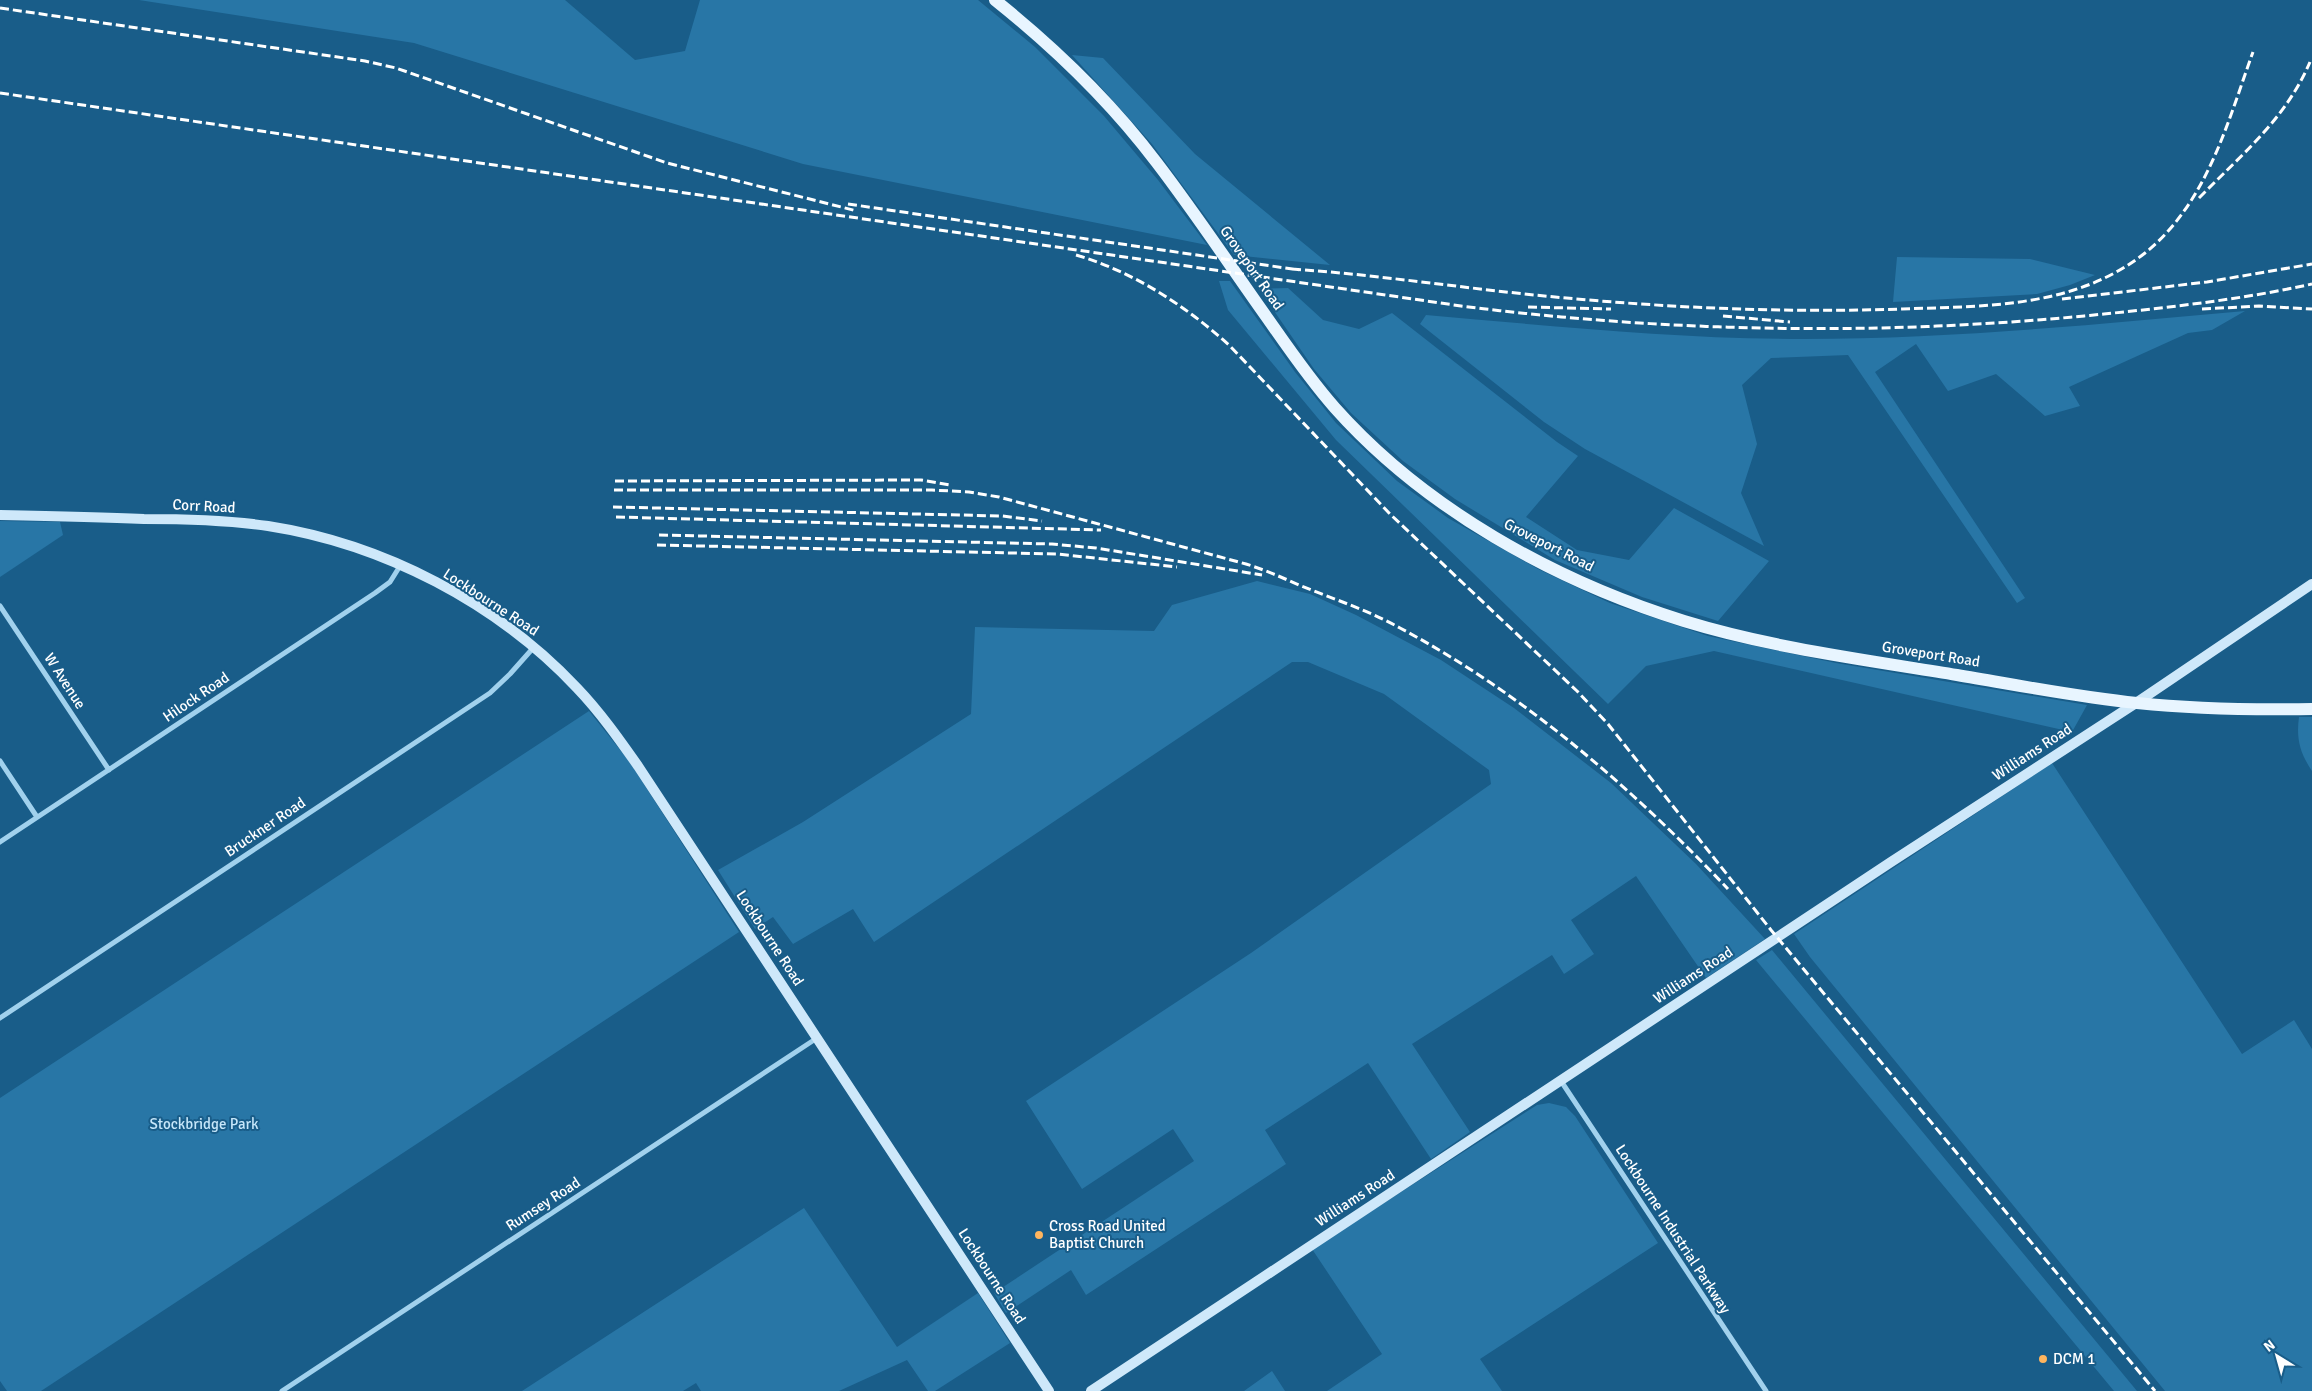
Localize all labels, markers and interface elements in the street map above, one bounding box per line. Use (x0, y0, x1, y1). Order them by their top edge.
street label: Groveport Road (1216, 222, 1288, 314)
street label: Corr Road (172, 495, 236, 517)
street label: Groveport Road (1501, 515, 1597, 575)
street label: Lockbourne Road (440, 564, 542, 640)
street label: Groveport Road (1881, 637, 1981, 671)
street label: W Avenue (40, 650, 90, 712)
street label: Hilock Road (159, 668, 233, 726)
street label: Williams Road (1989, 720, 2075, 784)
street label: Bruckner Road (221, 793, 309, 861)
street label: Lockbourne Road (732, 887, 808, 989)
street label: Williams Road (1650, 943, 1736, 1007)
park label: Stockbridge Park (149, 1115, 259, 1133)
street label: Lockbourne Industrial Parkway (1612, 1141, 1734, 1317)
street label: Williams Road (1312, 1166, 1398, 1230)
street label: Rumsey Road (502, 1173, 584, 1235)
place label: Cross Road United Baptist Church (1049, 1217, 1166, 1252)
street label: Lockbourne Road (954, 1225, 1030, 1327)
marker: Cross Road United Baptist Church (1033, 1229, 1045, 1241)
north arrow (2252, 1331, 2302, 1381)
text: N (2260, 1336, 2278, 1356)
place label: DCM 1 (2053, 1350, 2095, 1368)
marker: DCM 1 (2037, 1353, 2049, 1365)

